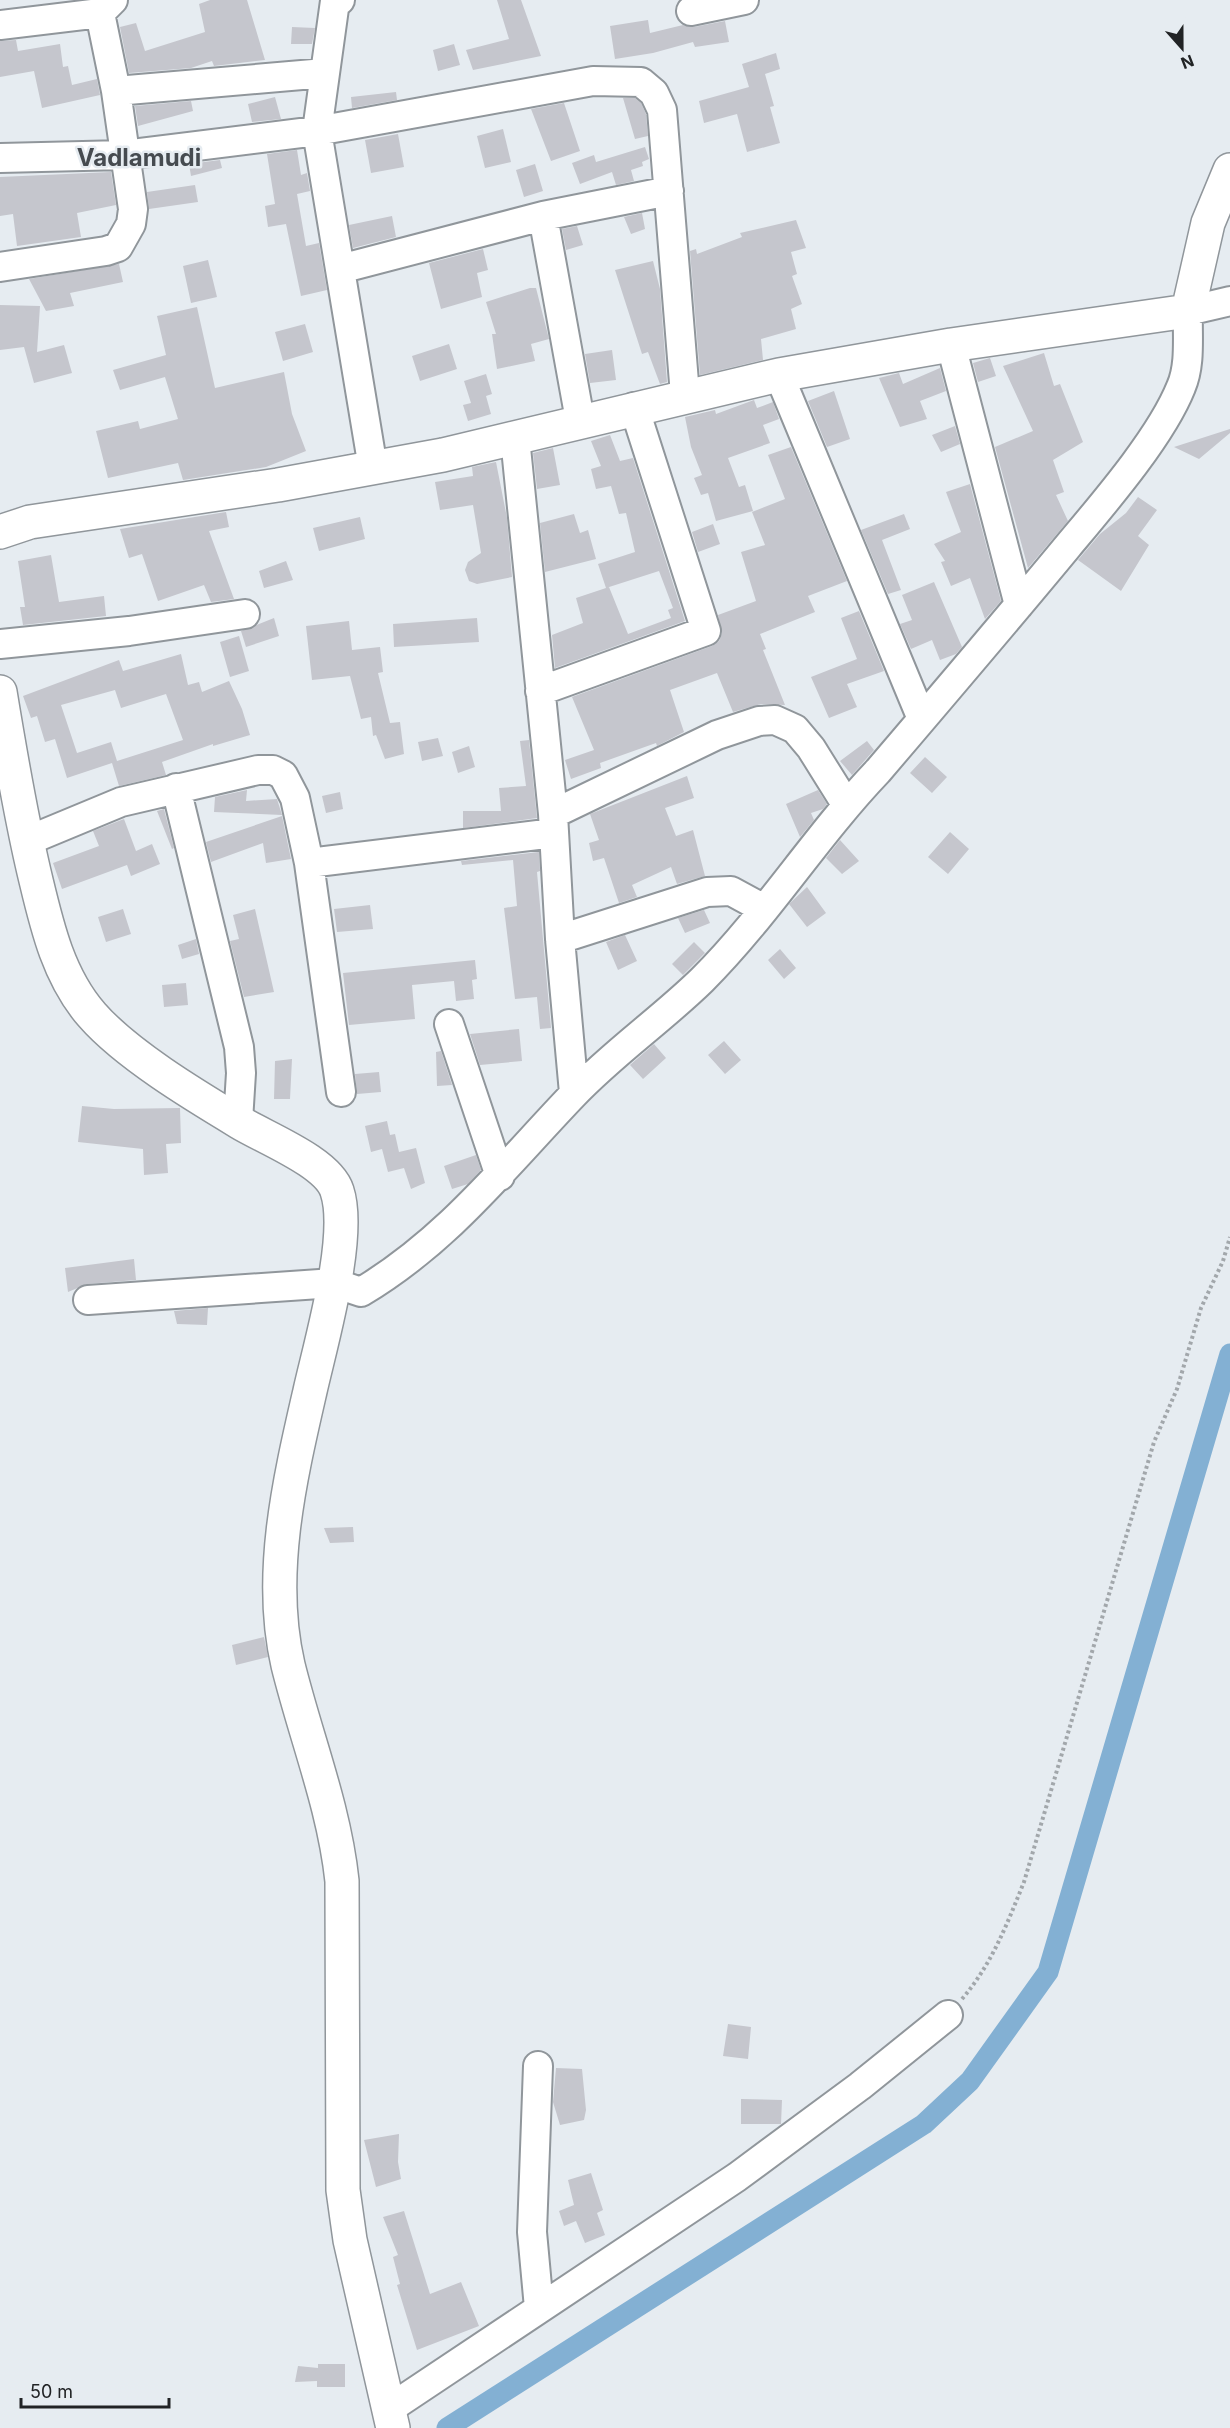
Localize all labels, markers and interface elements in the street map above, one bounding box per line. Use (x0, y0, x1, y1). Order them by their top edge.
north arrow (1152, 18, 1212, 78)
text: N (1178, 50, 1197, 74)
district label: Vadlamudi (77, 143, 201, 172)
scale bar (21, 2371, 170, 2409)
text: 50 m (30, 2381, 73, 2402)

